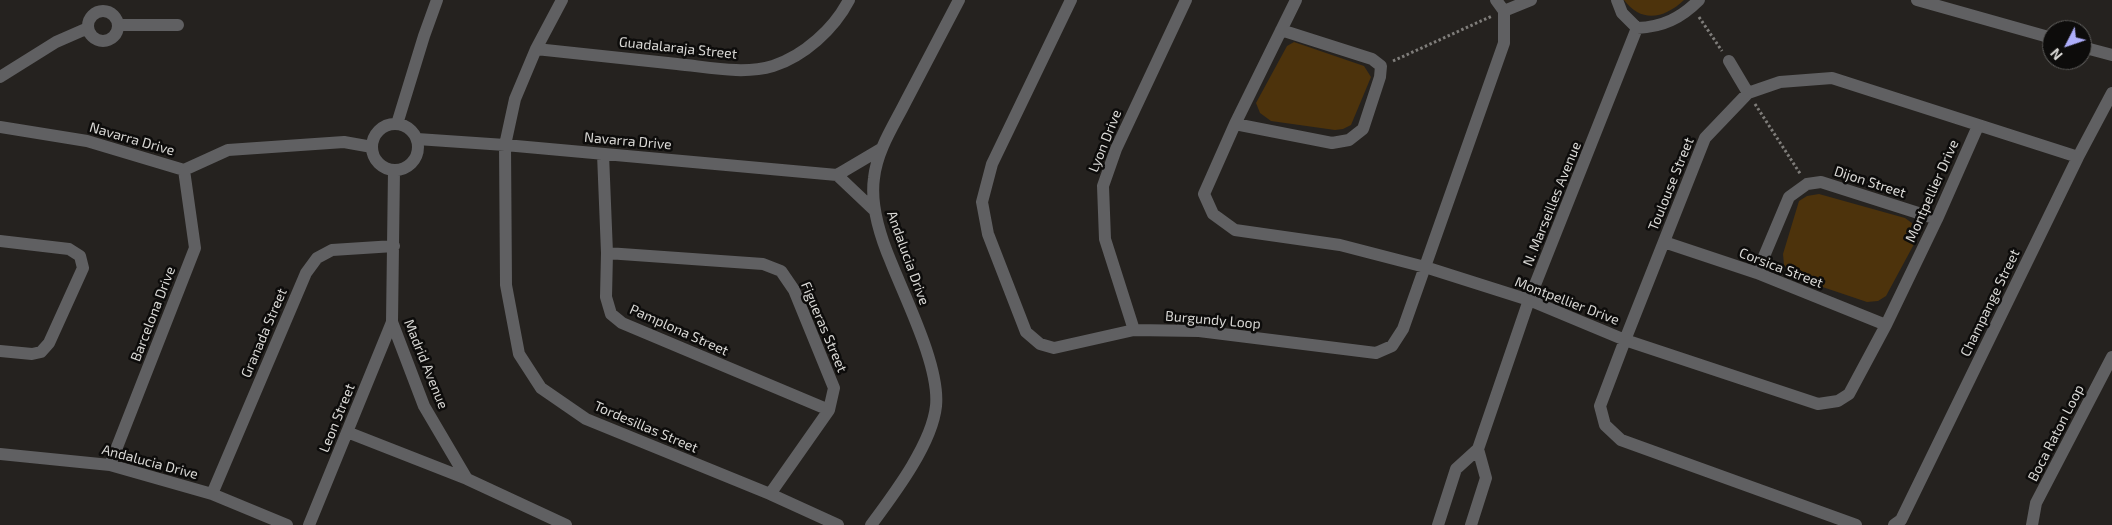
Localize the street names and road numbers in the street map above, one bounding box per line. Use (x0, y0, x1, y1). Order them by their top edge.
street label: Guadalaraja Street (618, 33, 738, 63)
street label: Lyon Drive (1085, 107, 1125, 175)
street label: Navarra Drive (87, 119, 177, 159)
street label: Navarra Drive (584, 129, 672, 153)
street label: Toulouse Street (1645, 135, 1697, 233)
street label: Montpellier Drive (1902, 137, 1962, 245)
street label: N. Marseilles Avenue (1519, 139, 1585, 269)
street label: Dijon Street (1832, 163, 1908, 201)
street label: Andalucia Drive (883, 209, 933, 307)
street label: Corsica Street (1737, 244, 1825, 292)
street label: Champange Street (1957, 247, 2023, 359)
street label: Barcelona Drive (127, 264, 179, 364)
street label: Montpellier Drive (1512, 273, 1622, 329)
street label: Figueras Street (797, 279, 851, 375)
street label: Granada Street (238, 286, 290, 380)
street label: Pamplona Street (627, 301, 731, 359)
street label: Burgundy Loop (1165, 307, 1261, 333)
street label: Madrid Avenue (400, 317, 452, 411)
street label: Leon Street (316, 381, 358, 455)
street label: Boca Raton Loop (2024, 382, 2088, 484)
street label: Tordesillas Street (592, 398, 700, 456)
street label: Andalucia Drive (100, 441, 200, 483)

